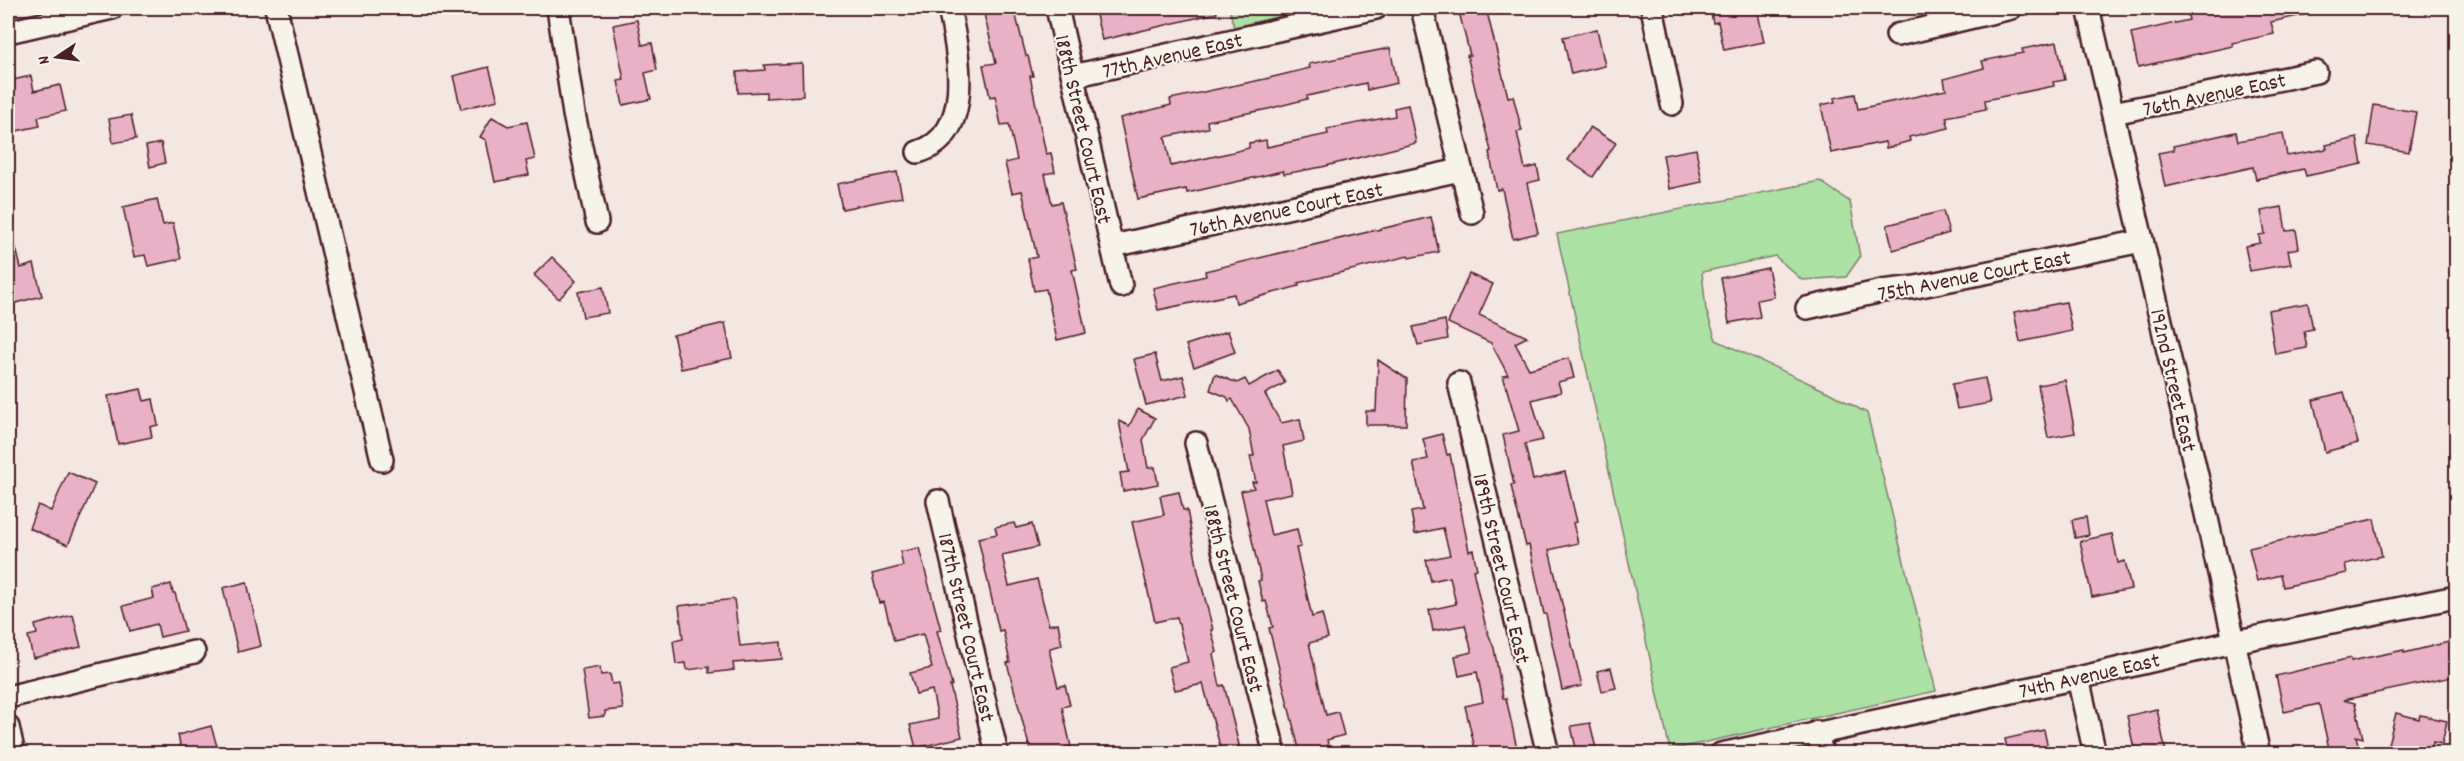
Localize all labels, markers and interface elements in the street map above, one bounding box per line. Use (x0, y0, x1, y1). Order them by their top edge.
street label: 77th Avenue East (1100, 26, 1246, 89)
north arrow (27, 27, 87, 87)
street label: 188th Street Court East (1045, 32, 1118, 227)
text: N (33, 53, 57, 66)
street label: 76th Avenue East (2140, 66, 2289, 127)
street label: 76th Avenue Court East (1187, 176, 1386, 247)
street label: 75th Avenue Court East (1875, 244, 2074, 311)
street label: 192nd Street East (2140, 306, 2203, 456)
street label: 189th Street Court East (1463, 470, 1537, 667)
street label: 188th Street Court East (1193, 501, 1270, 696)
street label: 187th Street Court East (928, 530, 1001, 725)
street label: 74th Avenue East (2016, 646, 2163, 709)

